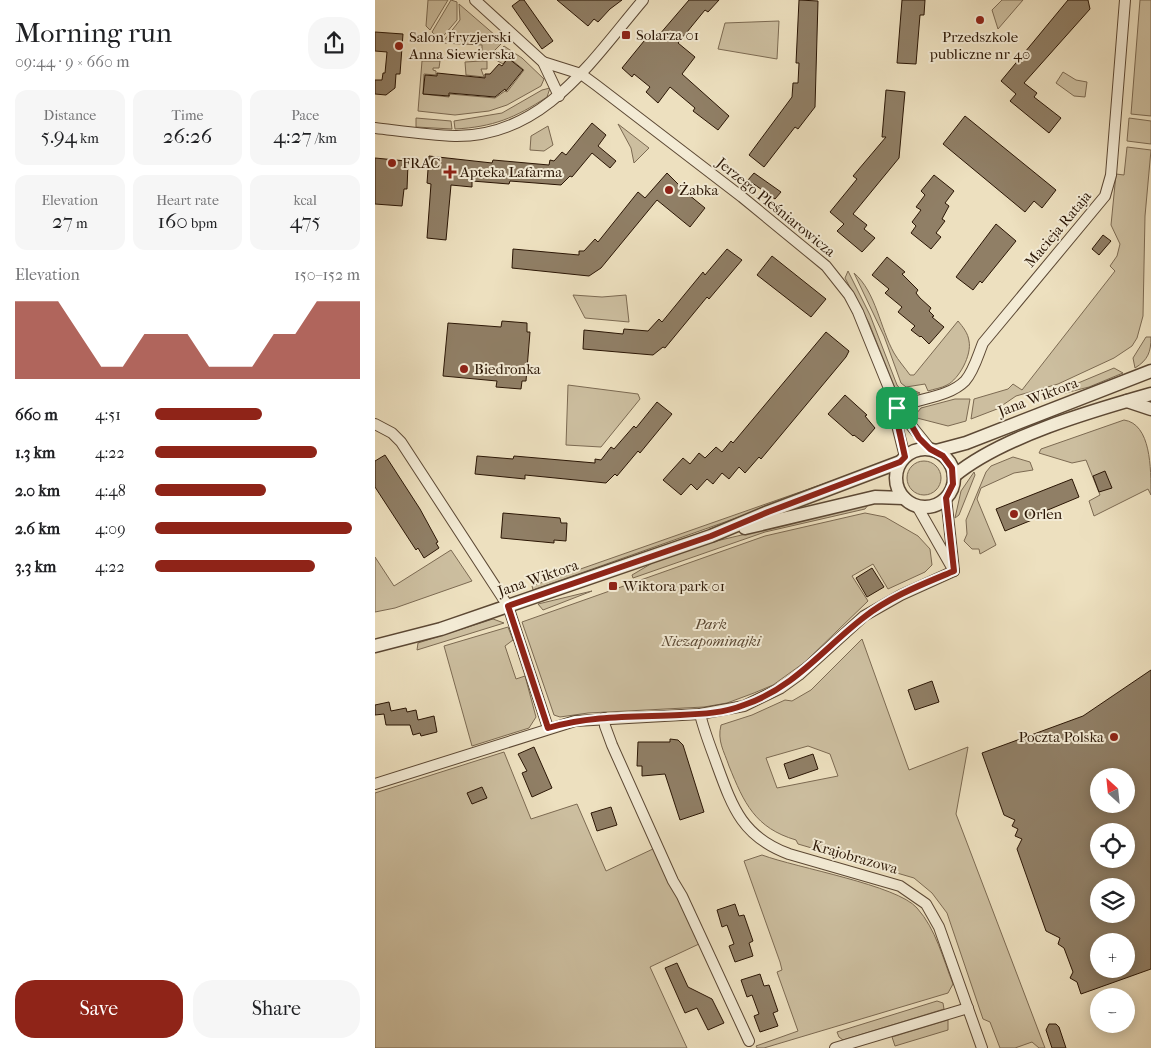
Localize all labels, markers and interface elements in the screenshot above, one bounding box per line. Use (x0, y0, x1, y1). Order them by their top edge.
marker: Przedszkole publiczne nr 40 (974, 14, 986, 26)
text: Morning run (15, 16, 172, 49)
button: share (308, 17, 360, 69)
place label: Solarza 01 (636, 26, 699, 44)
place label: Salon Fryzjerski Anna Siewierska (408, 28, 516, 63)
place label: Przedszkole publiczne nr 40 (929, 28, 1030, 63)
marker: Solarza 01 (620, 29, 632, 41)
marker: Salon Fryzjerski Anna Siewierska (393, 40, 405, 52)
text: 09:44 · 9 × 660 m (15, 52, 130, 71)
text: Distance (44, 107, 96, 124)
text: Time (172, 107, 203, 124)
text: Pace (291, 107, 319, 124)
text: 5.94 (41, 124, 77, 148)
text: 26:26 (163, 124, 212, 148)
text: 4:27 (273, 124, 312, 148)
text: km (77, 130, 99, 147)
text: /km (312, 130, 337, 147)
street label: Jerzego Pleśniarowicza (712, 153, 840, 261)
place label: FRAC (402, 154, 440, 172)
marker: FRAC (386, 157, 398, 169)
place label: Apteka Lafarma (459, 163, 563, 181)
marker: Apteka Lafarma (444, 166, 456, 178)
place label: Żabka (679, 181, 720, 199)
marker: Żabka (663, 184, 675, 196)
street label: Macieja Rataja (1021, 186, 1096, 271)
text: Elevation (42, 192, 98, 209)
text: Heart rate (156, 192, 219, 209)
text: kcal (293, 192, 317, 209)
text: 27 (52, 209, 73, 233)
text: 160 (158, 209, 188, 233)
text: 475 (290, 209, 321, 233)
text: m (73, 215, 88, 232)
text: bpm (188, 215, 217, 232)
text: Elevation (15, 265, 80, 284)
text: 150–152 m (294, 265, 360, 284)
place label: Biedronka (474, 360, 542, 378)
marker: Biedronka (458, 363, 470, 375)
street label: Jana Wiktora (995, 373, 1081, 421)
pin (876, 387, 918, 429)
icon: arrive (883, 394, 911, 422)
text: 660 m (15, 405, 58, 424)
text: 4:51 (95, 405, 121, 424)
text: 1.3 km (15, 443, 55, 462)
text: 4:22 (95, 443, 125, 462)
text: 2.0 km (15, 481, 60, 500)
text: 4:48 (95, 481, 126, 500)
place label: Orlen (1024, 505, 1063, 523)
marker: Orlen (1008, 508, 1020, 520)
text: 2.6 km (15, 519, 60, 538)
text: 4:09 (95, 519, 126, 538)
street label: Jana Wiktora (494, 555, 582, 601)
text: 3.3 km (15, 557, 56, 576)
text: 4:22 (95, 557, 125, 576)
place label: Wiktora park 01 (622, 577, 725, 595)
marker: Wiktora park 01 (607, 580, 619, 592)
park label: Park Niezapominajki (660, 615, 763, 650)
place label: Poczta Polska (1018, 728, 1105, 746)
marker: Poczta Polska (1108, 731, 1120, 743)
north arrow (1090, 768, 1135, 812)
map controls (1090, 768, 1135, 1033)
button: locate (1090, 823, 1135, 868)
street label: Krajobrazowa (810, 836, 901, 878)
button: layers (1090, 878, 1135, 923)
button: + (1090, 933, 1135, 978)
button: Save (15, 980, 183, 1038)
button: Share (193, 980, 360, 1038)
button: − (1090, 988, 1135, 1033)

